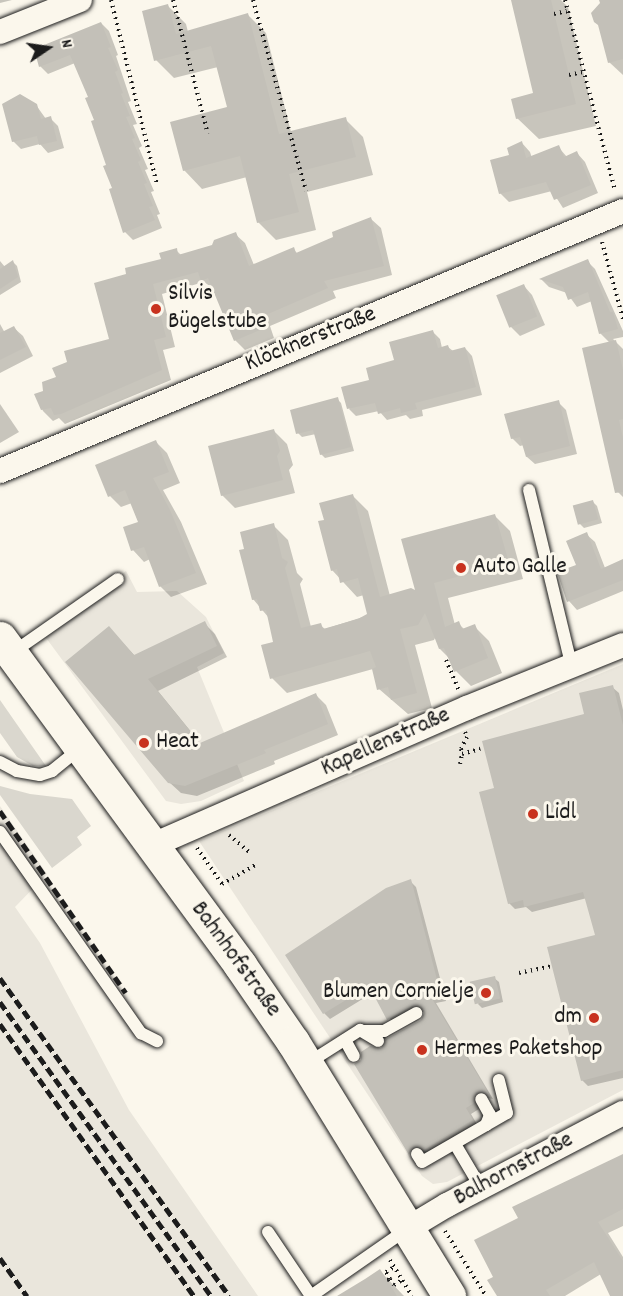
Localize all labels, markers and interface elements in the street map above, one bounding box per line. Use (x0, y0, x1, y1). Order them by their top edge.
north arrow (18, 18, 78, 78)
text: N (54, 37, 78, 50)
place label: Silvis Bügelstube (168, 281, 267, 337)
street label: Klöcknerstraße (241, 301, 381, 379)
marker: Silvis Bügelstube (149, 302, 163, 316)
place label: Auto Galle (473, 554, 567, 582)
marker: Auto Galle (454, 561, 468, 575)
street label: Kapellenstraße (317, 702, 455, 784)
place label: Heat (156, 729, 199, 757)
marker: Heat (137, 736, 151, 750)
place label: Lidl (545, 800, 576, 828)
marker: Lidl (526, 807, 540, 821)
street label: Bahnhofstraße (183, 897, 287, 1023)
place label: Blumen Cornielje (323, 979, 474, 1007)
marker: Blumen Cornielje (479, 986, 493, 1000)
place label: dm (554, 1004, 582, 1032)
marker: dm (587, 1011, 601, 1025)
place label: Hermes Paketshop (434, 1036, 603, 1064)
marker: Hermes Paketshop (415, 1043, 429, 1057)
street label: Balhornstraße (449, 1127, 579, 1213)

